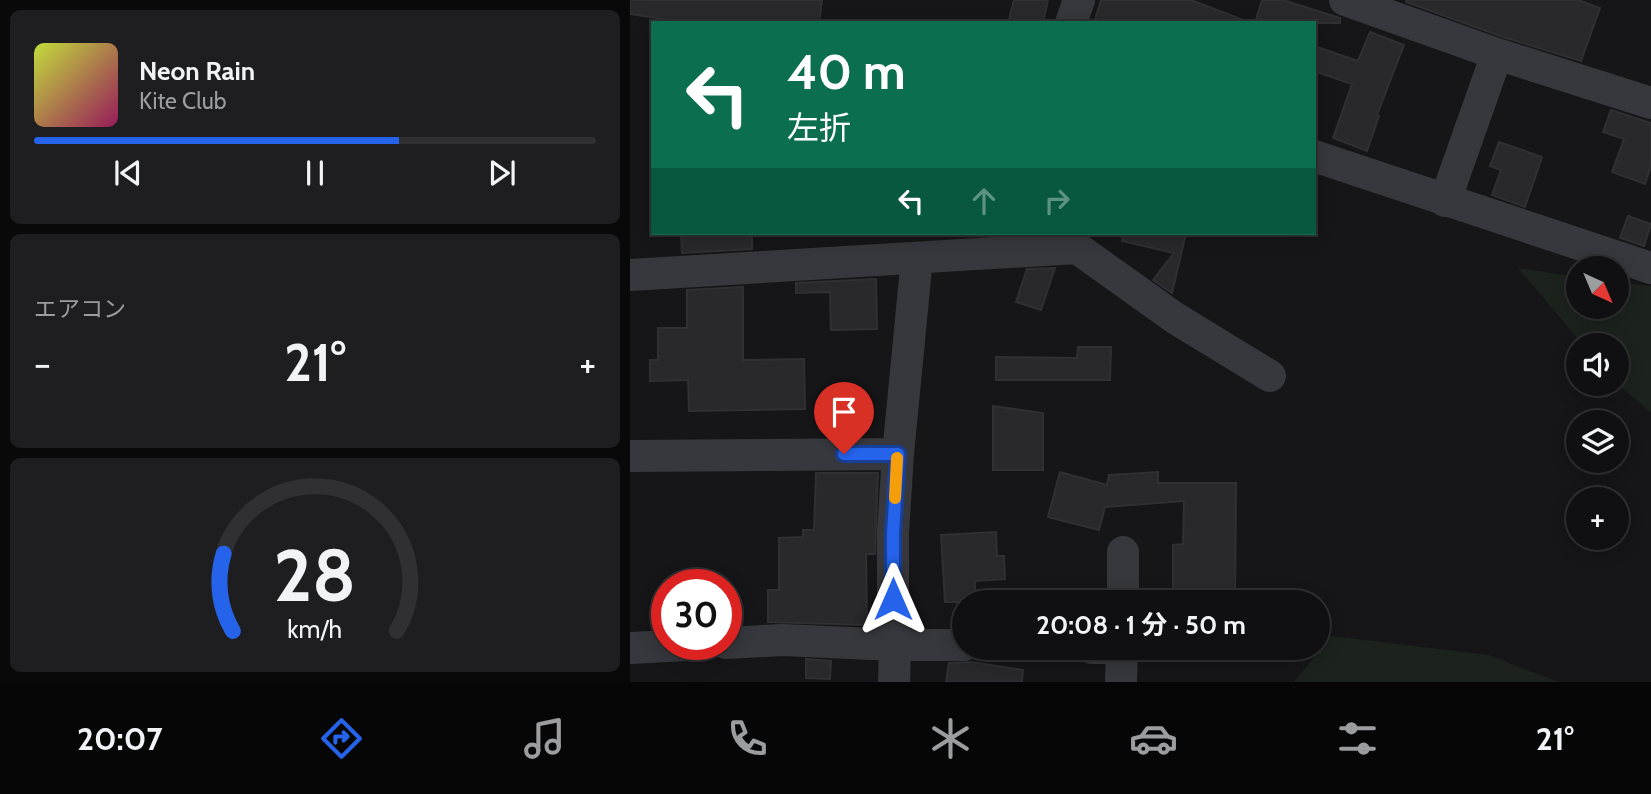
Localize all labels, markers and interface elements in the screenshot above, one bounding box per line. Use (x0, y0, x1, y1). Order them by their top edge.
text: 40 m (787, 42, 906, 101)
icon: left (672, 49, 763, 140)
text: Neon Rain (139, 55, 255, 87)
text: Kite Club (139, 87, 226, 115)
text: 左折 (787, 108, 851, 147)
icon: previous (109, 154, 147, 192)
icon: pause (296, 154, 334, 192)
icon: next (483, 154, 521, 192)
icon: left (892, 182, 930, 220)
icon: ahead (965, 182, 1003, 220)
icon: right (1038, 182, 1076, 220)
north arrow (1566, 256, 1629, 318)
map controls (1566, 256, 1629, 550)
text: エアコン (34, 295, 126, 323)
text: 21° (284, 331, 346, 394)
button: sound (1566, 333, 1629, 396)
text: − (34, 340, 51, 387)
text: + (579, 340, 596, 387)
pin (814, 382, 874, 454)
icon: arrive (825, 393, 863, 431)
button: layers (1566, 410, 1629, 473)
button: + (1566, 487, 1629, 550)
text: 28 (274, 531, 356, 619)
position arrow (856, 562, 930, 636)
speed limit sign: 30 (651, 569, 742, 660)
text: 20:08 · 1 分 · 50 m (1036, 609, 1246, 641)
text: km/h (288, 614, 342, 644)
icon: directions (317, 714, 366, 763)
icon: music (520, 714, 569, 763)
icon: phone (723, 714, 772, 763)
icon: climate (926, 714, 975, 763)
icon: car (1129, 714, 1178, 763)
icon: filters (1333, 714, 1382, 763)
text: 20:07 (77, 719, 163, 758)
text: 21° (1536, 719, 1574, 758)

